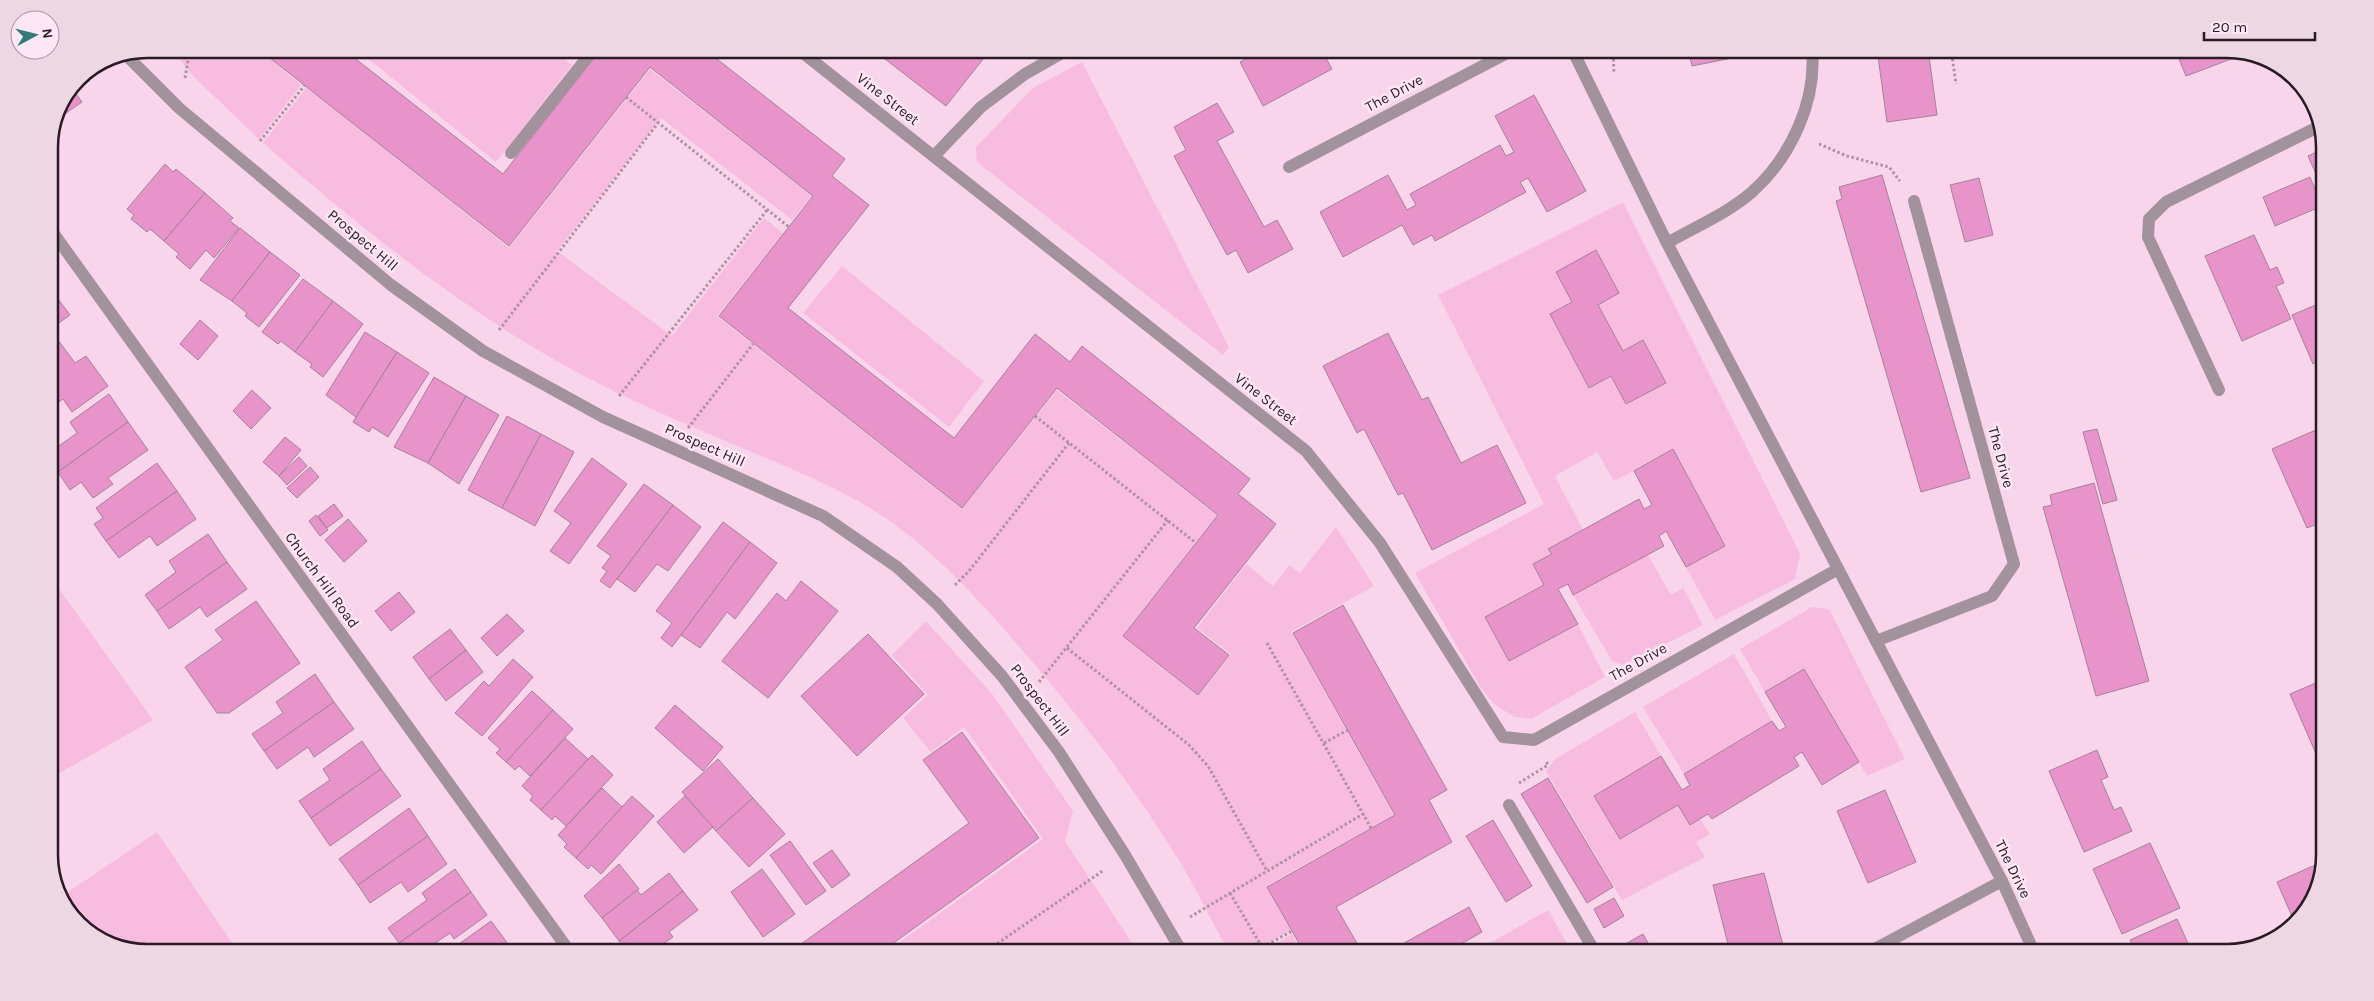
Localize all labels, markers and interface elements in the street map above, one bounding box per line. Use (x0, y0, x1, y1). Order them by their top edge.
north arrow (10, 10, 60, 60)
scale bar (2204, 10, 2315, 42)
text: 20 m (2212, 18, 2247, 36)
text: N (38, 27, 56, 39)
street label: Vine Street (853, 69, 923, 129)
street label: The Drive (1362, 70, 1426, 116)
street label: Prospect Hill (324, 205, 402, 275)
street label: Vine Street (1231, 369, 1301, 429)
street label: Prospect Hill (662, 419, 748, 471)
street label: The Drive (1984, 424, 2018, 490)
street label: Church Hill Road (281, 529, 363, 631)
street label: The Drive (1606, 639, 1670, 685)
street label: Prospect Hill (1007, 660, 1073, 740)
street label: The Drive (1991, 837, 2035, 901)

